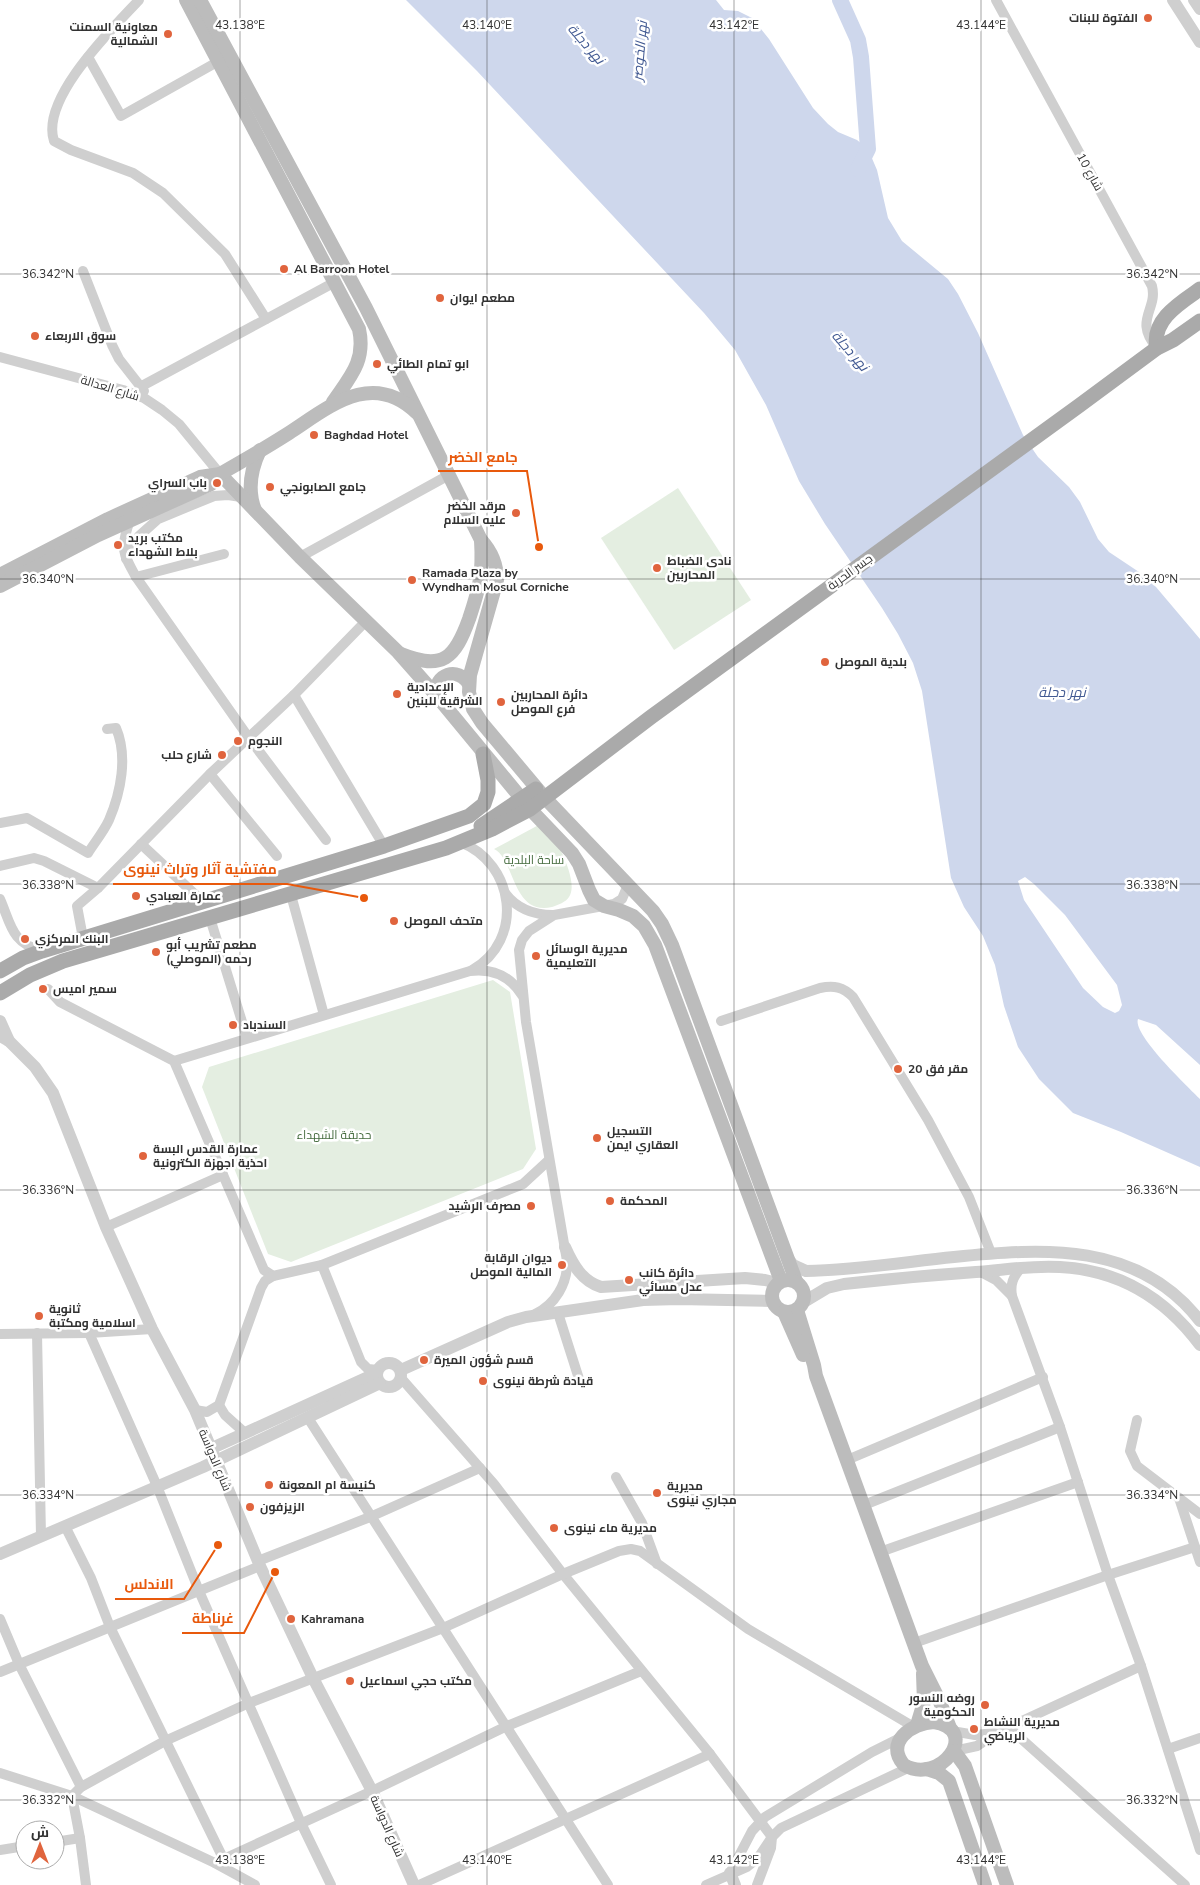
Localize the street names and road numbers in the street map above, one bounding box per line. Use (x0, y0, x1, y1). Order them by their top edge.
street label: شارع 10 (1073, 150, 1107, 194)
street label: شارع العدالة (79, 372, 141, 404)
street label: جسر الحرية (824, 550, 876, 594)
street label: شارع الدواسة (195, 1427, 235, 1494)
street label: شارع الدواسة (366, 1793, 408, 1859)

